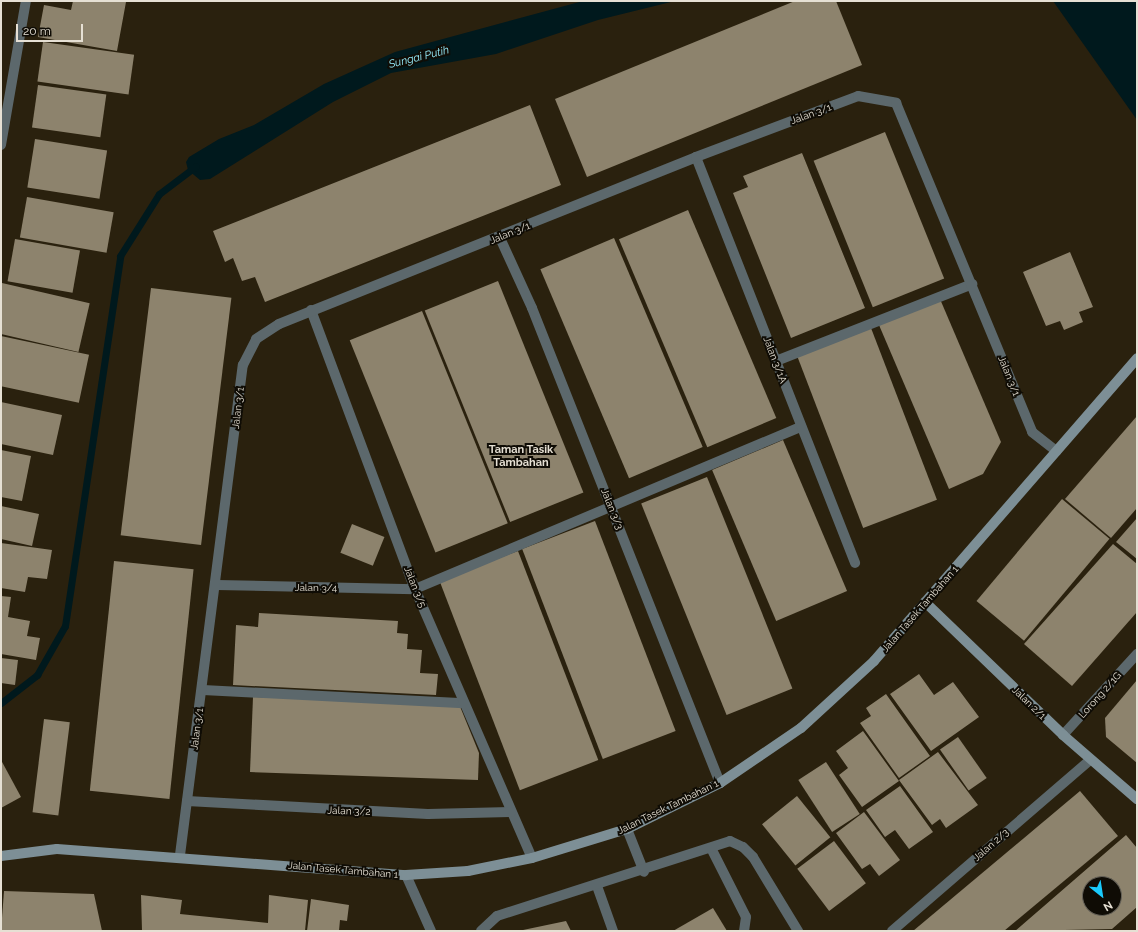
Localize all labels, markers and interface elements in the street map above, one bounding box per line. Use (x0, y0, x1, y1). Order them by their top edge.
scale bar (18, 16, 85, 42)
text: 20 m (23, 24, 51, 38)
water label: Sungai Putih (387, 44, 451, 72)
street label: Jalan 3/1 (789, 101, 833, 127)
street label: Jalan 3/1 (488, 220, 532, 246)
street label: Jalan 3/1A (761, 335, 789, 385)
street label: Jalan 3/1 (996, 354, 1022, 398)
street label: Jalan 3/1 (229, 386, 247, 430)
district label: Taman Tasik Tambahan (489, 444, 553, 470)
street label: Jalan 3/3 (598, 487, 626, 531)
street label: Jalan Tasek Tambahan 1 (879, 563, 961, 655)
street label: Jalan 3/5 (401, 565, 429, 609)
street label: Jalan 3/4 (295, 582, 337, 594)
street label: Lorong 2/1G (1076, 669, 1124, 721)
street label: Jalan 2/1 (1010, 684, 1048, 722)
street label: Jalan 3/1 (188, 707, 206, 751)
street label: Jalan Tasek Tambahan 1 (615, 777, 721, 837)
street label: Jalan 3/2 (327, 804, 371, 818)
street label: Jalan 2/3 (971, 826, 1011, 864)
street label: Jalan Tasek Tambahan 1 (287, 859, 399, 881)
north arrow (1082, 876, 1122, 916)
text: N (1101, 898, 1115, 914)

